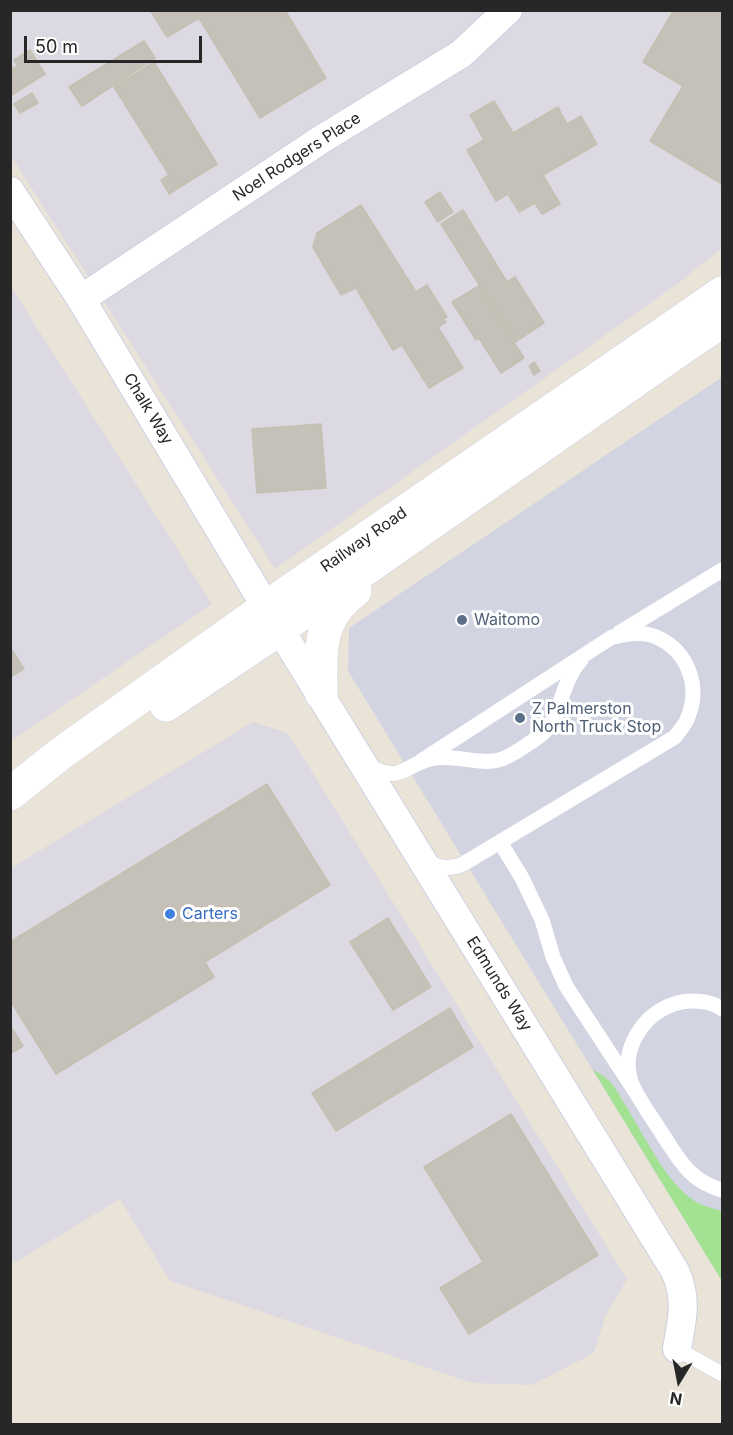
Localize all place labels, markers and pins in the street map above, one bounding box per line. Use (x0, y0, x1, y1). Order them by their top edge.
place label: Waitomo (474, 610, 540, 630)
marker: Waitomo (455, 613, 469, 627)
place label: Z Palmerston North Truck Stop (532, 699, 661, 737)
marker: Z Palmerston North Truck Stop (513, 711, 527, 725)
place label: Carters (182, 904, 238, 924)
marker: Carters (163, 907, 177, 921)

